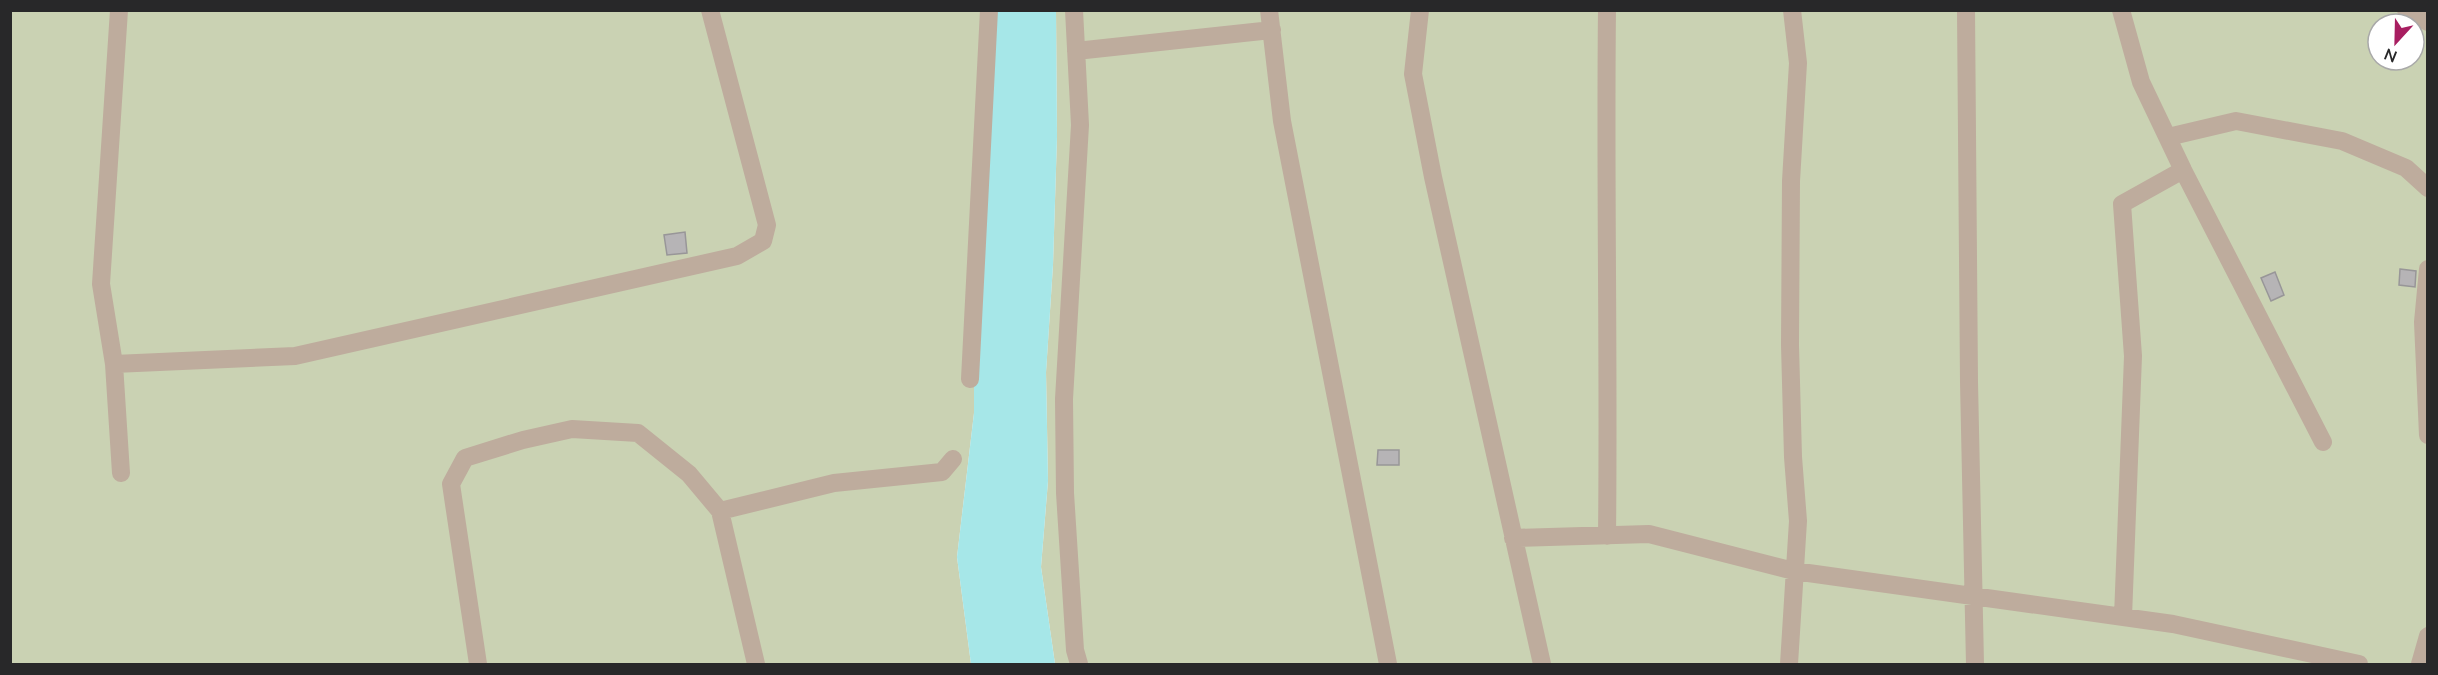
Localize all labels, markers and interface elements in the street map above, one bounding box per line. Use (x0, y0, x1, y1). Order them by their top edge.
north arrow (2366, 12, 2426, 72)
text: N (2381, 44, 2400, 67)

